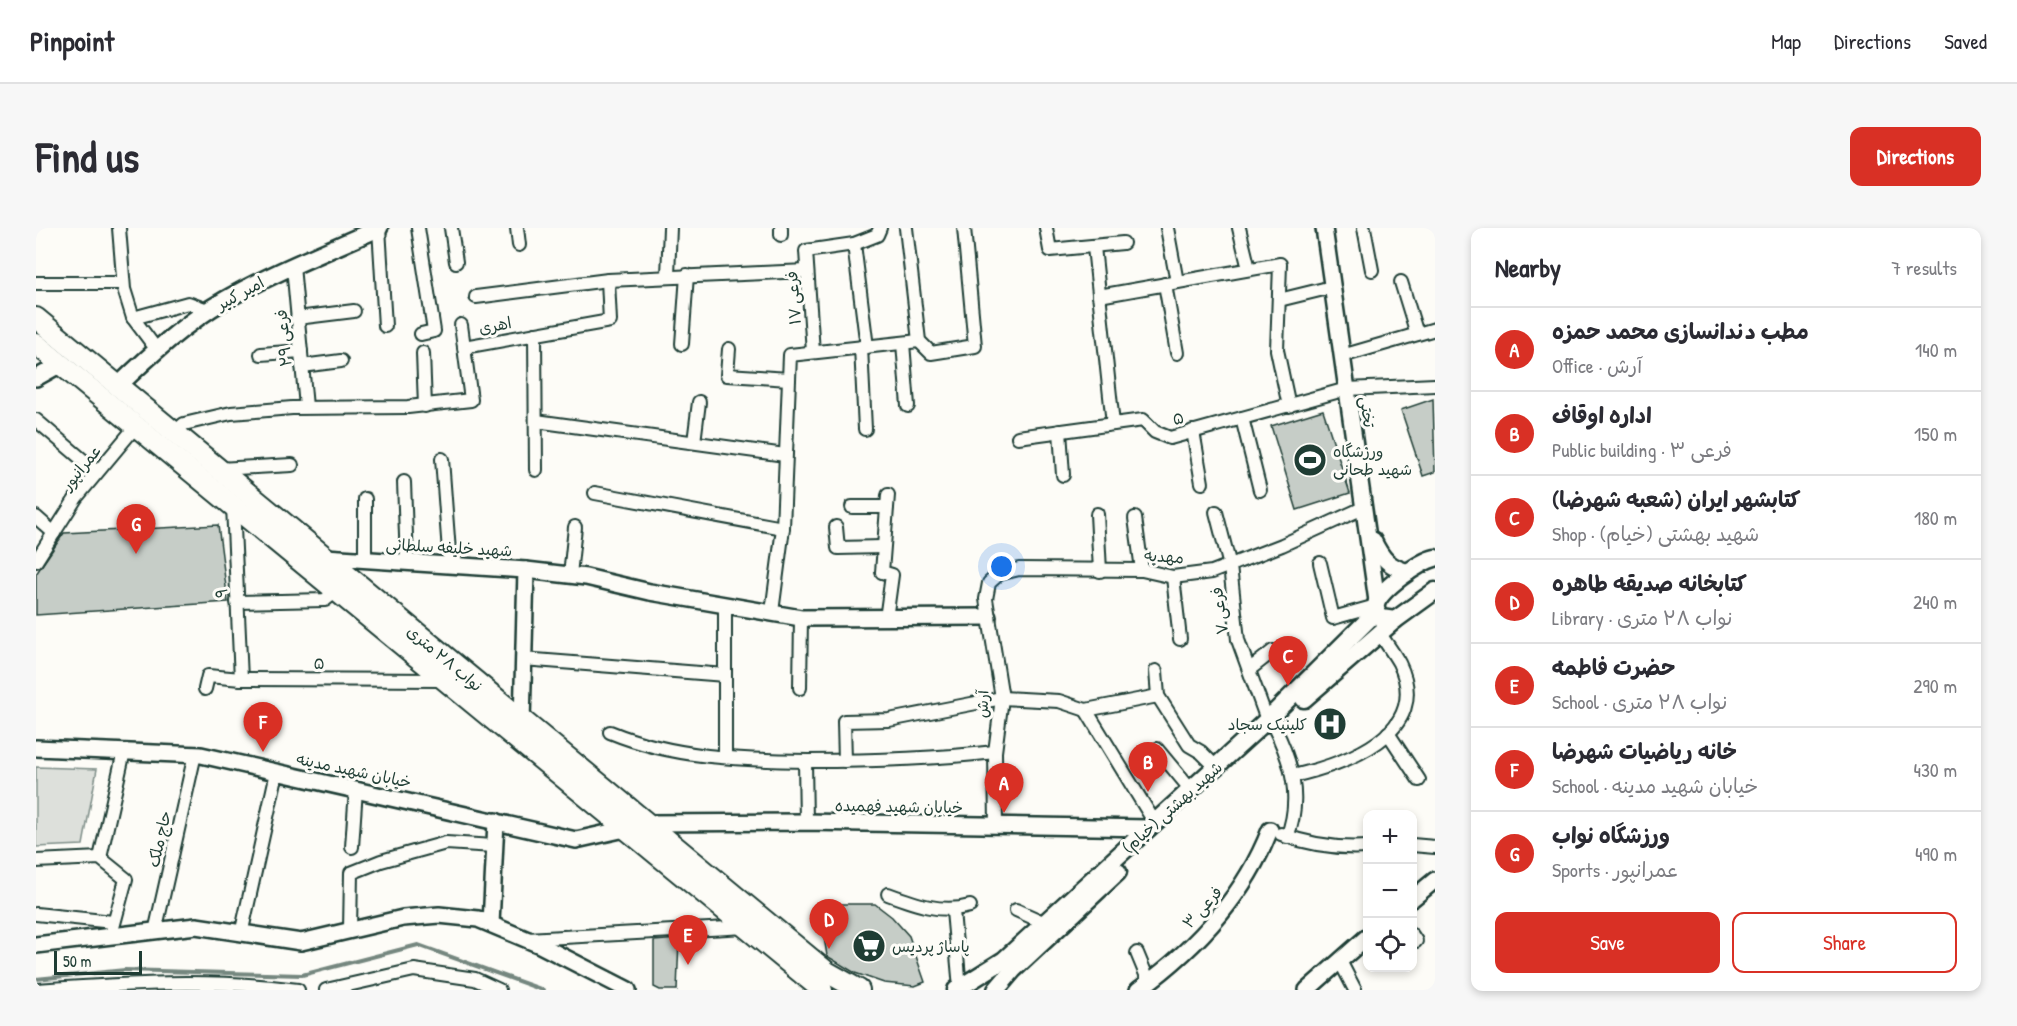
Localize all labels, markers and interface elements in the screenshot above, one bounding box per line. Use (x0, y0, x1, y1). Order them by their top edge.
text: Pinpoint (30, 22, 114, 60)
text: Map (1771, 27, 1801, 56)
text: Directions (1834, 27, 1911, 56)
text: Saved (1944, 27, 1987, 56)
button: Directions (1850, 127, 1981, 186)
text: Find us (36, 128, 139, 185)
text: Nearby (1495, 250, 1561, 285)
text: 7 results (1891, 254, 1957, 281)
street label: فرعی ۱۷ (780, 270, 806, 326)
street label: امیر کبیر (210, 271, 268, 316)
street label: فرعی ۲۹ (270, 308, 296, 368)
street label: اهری (477, 311, 513, 339)
text: مطب دندانسازی محمد حمزه (1552, 316, 1809, 346)
text: A (1510, 336, 1519, 363)
text: 140 m (1915, 336, 1957, 363)
text: Office · آرش (1552, 352, 1642, 379)
street label: تختی (1355, 395, 1381, 429)
text: اداره اوقاف (1552, 400, 1652, 430)
street label: ۵ (1170, 406, 1186, 430)
text: B (1509, 420, 1520, 447)
text: 150 m (1914, 420, 1957, 447)
text: Public building · فرعی ۳ (1552, 436, 1732, 463)
street label: عمرانپور (55, 440, 106, 495)
place label: ورزشگاه شهید طحانی (1333, 440, 1412, 480)
sports icon: ورزشگاه شهید طحانی (1292, 442, 1328, 478)
text: کتابشهر ایران (شعبه شهرضا) (1552, 484, 1801, 514)
pin: G (116, 504, 156, 554)
text: C (1509, 504, 1520, 531)
text: 180 m (1914, 504, 1957, 531)
text: Shop · شهید بهشتی (خیام) (1552, 520, 1759, 547)
street label: شهید خلیفه سلطانی (385, 533, 513, 561)
street label: مهدیه (1143, 544, 1185, 568)
your location (987, 552, 1016, 581)
text: کتابخانه صدیقه طاهره (1552, 568, 1747, 598)
street label: فرعی ۷ (1205, 586, 1233, 636)
street label: ۹ (210, 588, 232, 598)
text: D (1510, 588, 1519, 615)
text: 240 m (1913, 588, 1957, 615)
text: Library · نواب ۲۸ متری (1552, 604, 1732, 631)
street label: نواب ۲۸ متری (403, 620, 487, 696)
pin: C (1268, 636, 1308, 686)
street label: ۵ (313, 652, 325, 674)
text: حضرت فاطمه (1552, 652, 1675, 682)
text: E (1510, 672, 1519, 699)
text: 290 m (1913, 672, 1957, 699)
text: School · نواب ۲۸ متری (1552, 688, 1727, 715)
street label: آرش (971, 689, 994, 718)
pin: F (244, 702, 282, 752)
hospital icon: کلینیک سجاد (1312, 706, 1348, 742)
place label: کلینیک سجاد (1228, 713, 1307, 735)
text: خانه ریاضیات شهرضا (1552, 736, 1737, 766)
pin: B (1128, 742, 1168, 792)
street label: خیابان شهید مدینه (295, 747, 413, 793)
street label: شهید بهشتی (خیام) (1117, 756, 1228, 859)
text: F (1511, 756, 1518, 783)
text: 430 m (1913, 756, 1957, 783)
pin: A (984, 764, 1024, 813)
text: School · خیابان شهید مدینه (1552, 772, 1758, 799)
street label: خیابان شهید فهمیده (835, 794, 963, 818)
street label: حاج ملک (142, 809, 176, 869)
map controls (1363, 810, 1417, 972)
button: + (1363, 810, 1417, 864)
text: ورزشگاه نواب (1552, 820, 1670, 850)
text: G (1510, 840, 1519, 867)
text: 490 m (1915, 840, 1957, 867)
text: Sports · عمرانپور (1552, 856, 1679, 883)
button: − (1363, 864, 1417, 918)
street label: فرعی ۳ (1177, 881, 1227, 933)
pin: D (810, 900, 848, 949)
button: Save (1495, 912, 1720, 973)
button: Share (1732, 912, 1957, 973)
pin: E (668, 916, 708, 965)
button: locate (1363, 918, 1417, 972)
supermarket icon: پاساژ پردیس (851, 928, 887, 964)
place label: پاساژ پردیس (892, 935, 970, 957)
scale bar (54, 948, 142, 976)
text: 50 m (63, 950, 92, 972)

